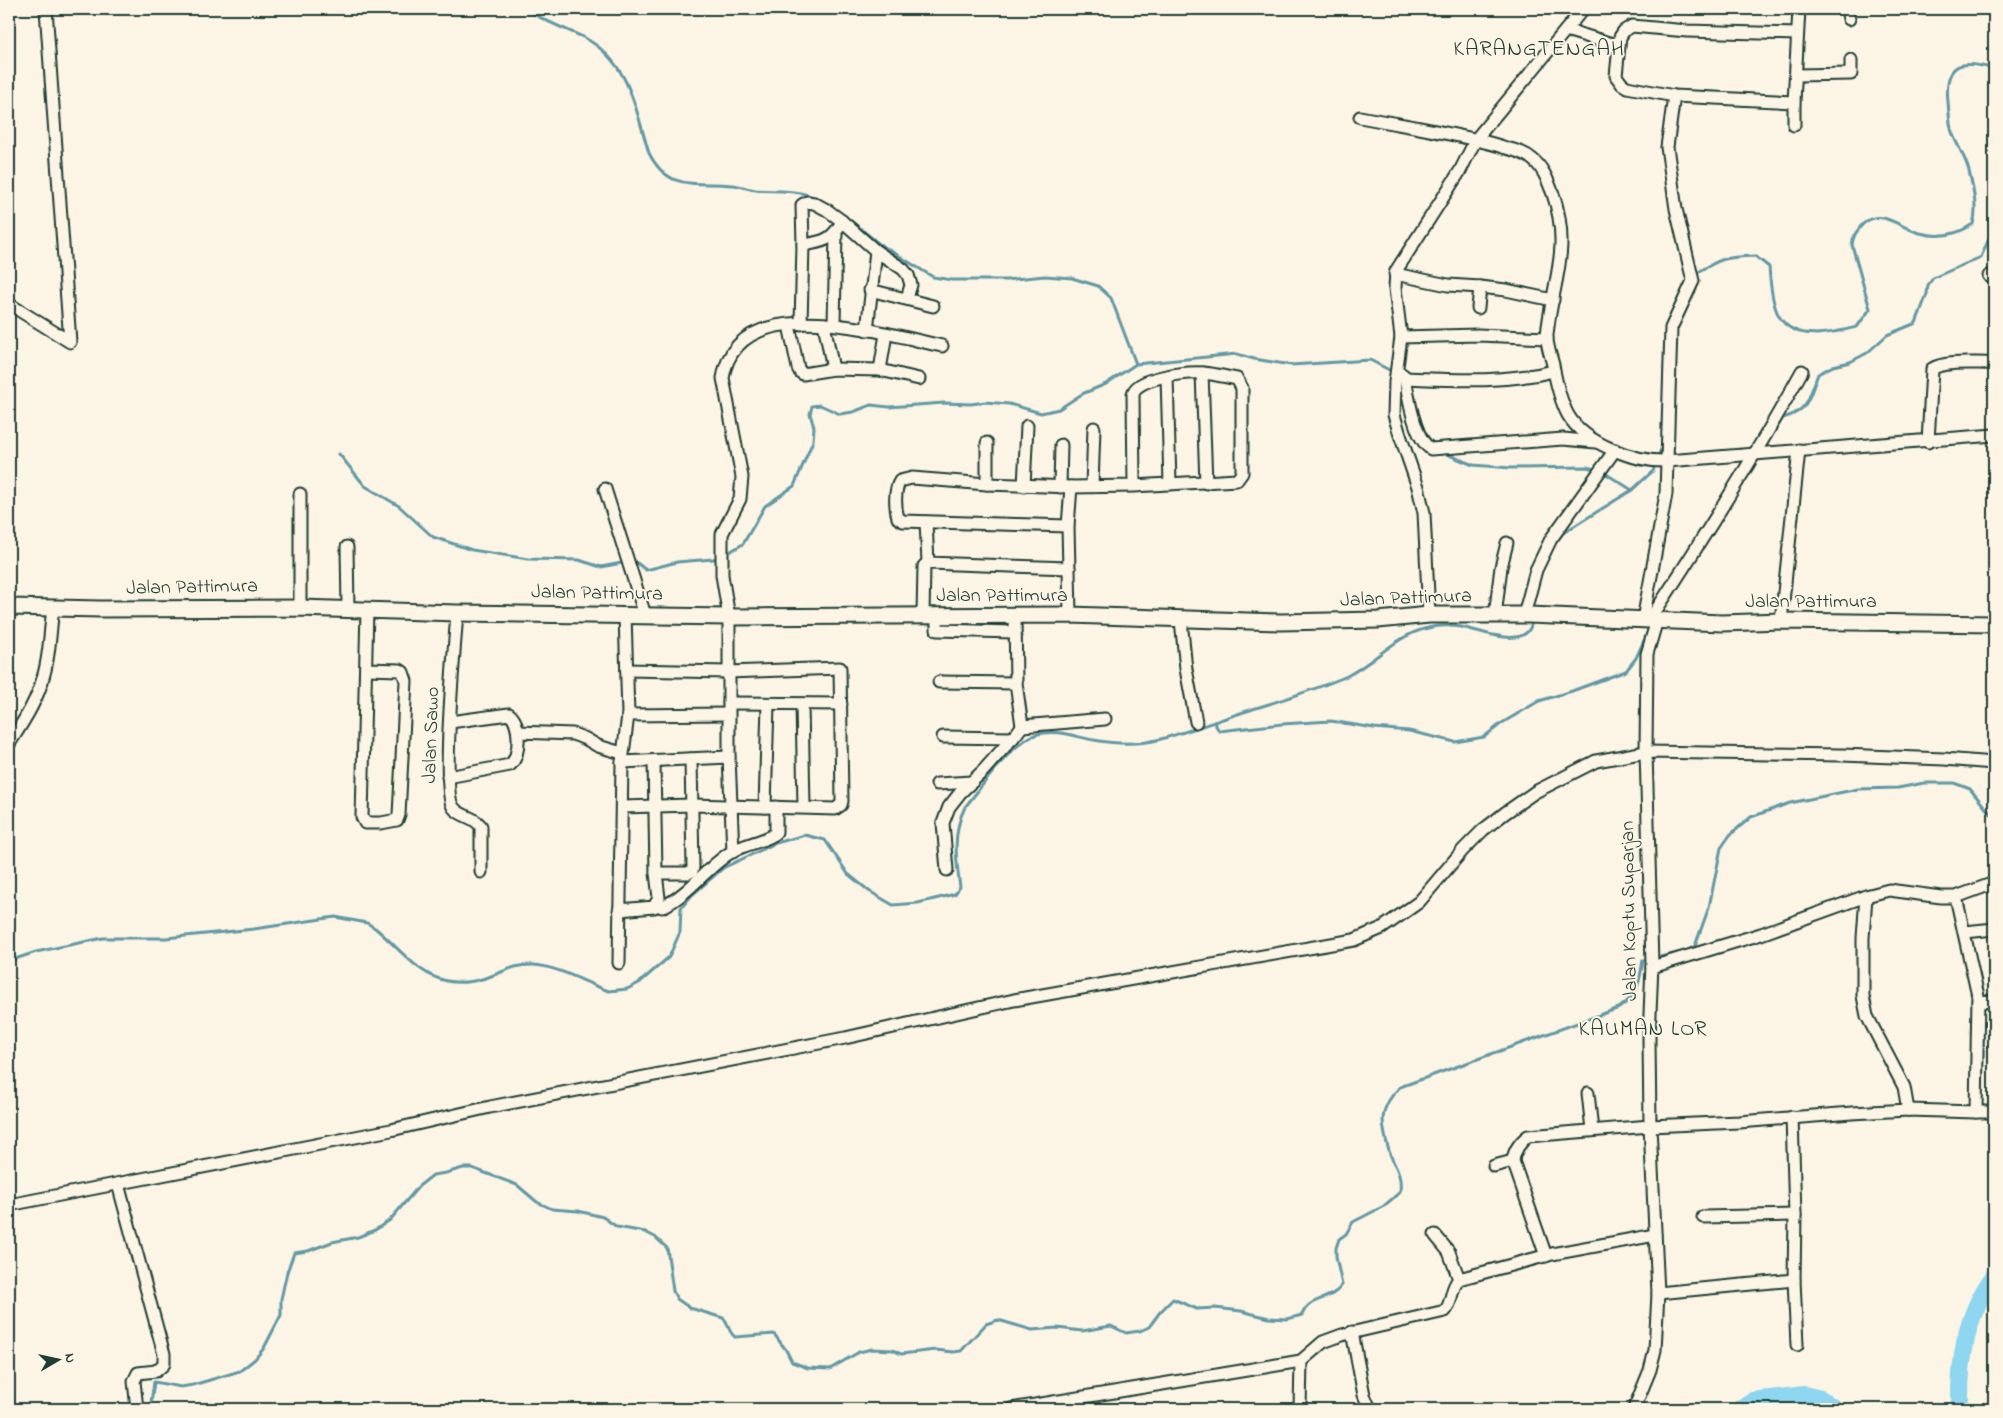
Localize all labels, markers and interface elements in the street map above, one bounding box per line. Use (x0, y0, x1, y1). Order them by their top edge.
district label: KARANGTENGAH (1453, 34, 1625, 66)
street label: Jalan Pattimura (126, 572, 258, 604)
street label: Jalan Pattimura (531, 578, 663, 610)
street label: Jalan Pattimura (936, 582, 1068, 611)
street label: Jalan Pattimura (1340, 582, 1472, 616)
street label: Jalan Pattimura (1745, 588, 1877, 617)
street label: Jalan Sawo (416, 686, 448, 784)
street label: Jalan Koptu Suparjan (1614, 820, 1646, 1001)
district label: KAUMAN LOR (1579, 1014, 1707, 1046)
north arrow (32, 1336, 82, 1386)
text: N (58, 1352, 80, 1365)

